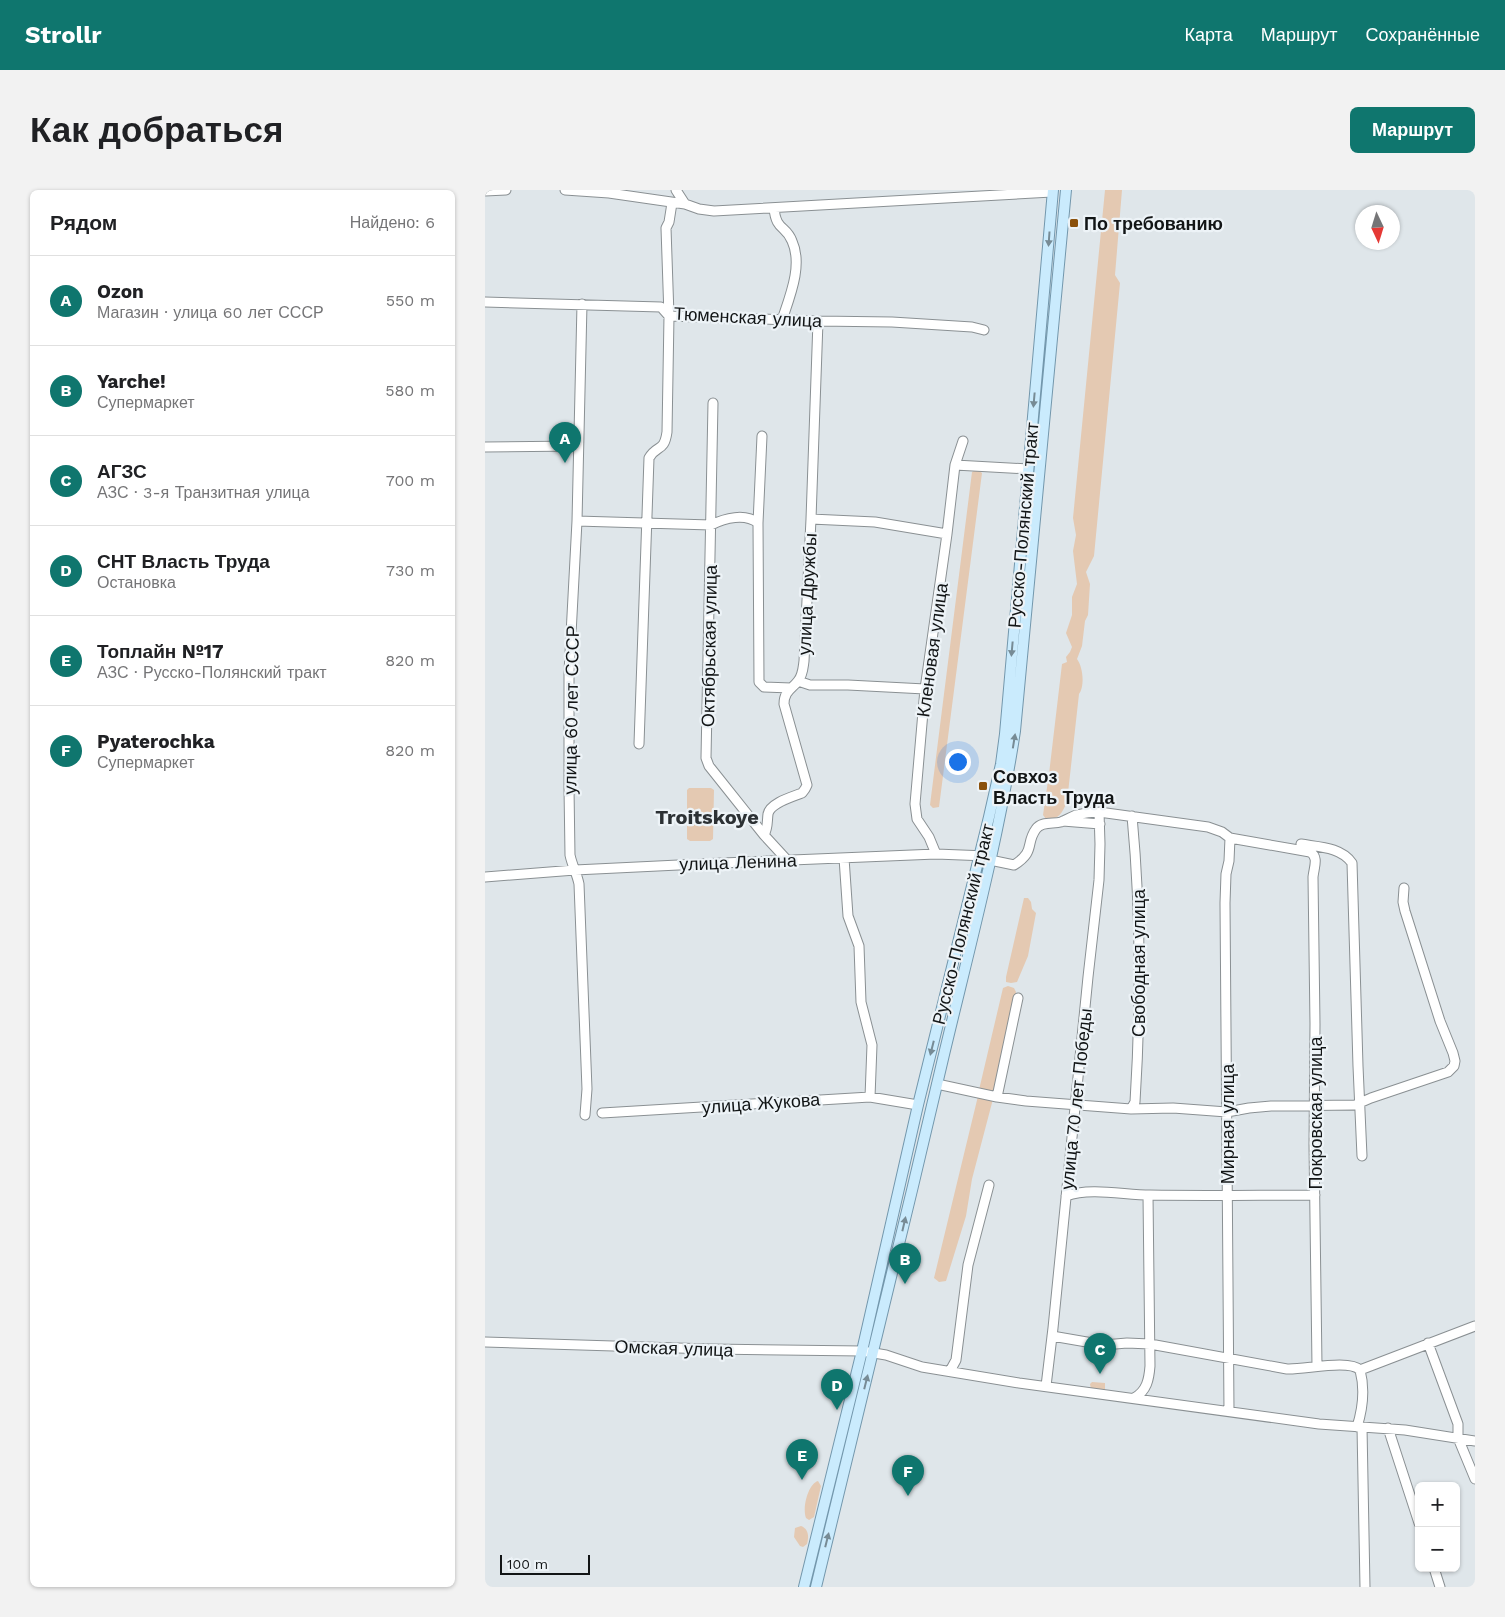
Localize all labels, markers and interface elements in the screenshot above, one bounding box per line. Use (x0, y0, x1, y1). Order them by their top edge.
text: Strollr (25, 21, 102, 49)
text: Карта (1185, 24, 1233, 45)
text: Маршрут (1261, 24, 1337, 45)
text: Сохранённые (1365, 24, 1480, 45)
button: Маршрут (1350, 107, 1475, 153)
text: Как добраться (30, 109, 283, 151)
north arrow (1355, 205, 1400, 250)
text: Рядом (50, 210, 117, 235)
text: Найдено: 6 (350, 213, 435, 232)
place label: По требованию (1084, 213, 1223, 234)
marker: По требованию (1068, 217, 1080, 229)
one-way arrow (1044, 231, 1052, 247)
text: Ozon (97, 280, 144, 303)
text: A (61, 291, 71, 310)
text: 550 m (386, 291, 435, 310)
text: Магазин · улица 60 лет СССР (97, 303, 324, 322)
street label: Тюменская улица (673, 303, 824, 331)
text: Yarche! (97, 370, 166, 393)
text: B (61, 381, 71, 400)
text: 580 m (385, 381, 435, 400)
text: Супермаркет (97, 393, 195, 412)
one-way arrow (1030, 393, 1038, 409)
street label: Русско-Полянский тракт (1004, 421, 1042, 629)
pin: A (549, 422, 581, 463)
text: АГЗС (97, 460, 147, 483)
text: C (61, 471, 71, 490)
text: 700 m (386, 471, 435, 490)
text: АЗС · 3-я Транзитная улица (97, 483, 310, 502)
street label: улица Дружбы (793, 532, 821, 656)
text: СНТ Власть Труда (97, 550, 270, 573)
text: D (60, 561, 72, 580)
text: 730 m (386, 561, 435, 580)
street label: Октябрьская улица (697, 564, 721, 727)
text: Остановка (97, 573, 176, 592)
street label: Кленовая улица (912, 580, 952, 719)
street label: улица 60 лет СССР (559, 625, 583, 795)
text: Топлайн №17 (97, 640, 224, 663)
one-way arrow (1008, 642, 1016, 658)
text: E (61, 651, 71, 670)
text: 820 m (385, 651, 435, 670)
text: АЗС · Русско-Полянский тракт (97, 663, 327, 682)
text: Pyaterochka (97, 730, 215, 753)
one-way arrow (1010, 733, 1018, 749)
text: F (61, 741, 71, 760)
text: 820 m (385, 741, 435, 760)
your location (945, 749, 971, 775)
text: Супермаркет (97, 753, 195, 772)
place label: Совхоз Власть Труда (993, 766, 1116, 808)
marker: Совхоз Власть Труда (977, 780, 989, 792)
district label: Troitskoye (655, 805, 759, 829)
street label: Русско-Полянский тракт (928, 821, 998, 1027)
street label: улица Ленина (679, 849, 798, 875)
street label: Свободная улица (1128, 888, 1149, 1037)
street label: улица 70 лет Победы (1056, 1007, 1096, 1191)
street label: Покровская улица (1305, 1036, 1326, 1189)
one-way arrow (928, 1041, 936, 1056)
street label: Мирная улица (1217, 1063, 1238, 1184)
street label: улица Жукова (701, 1088, 822, 1118)
one-way arrow (900, 1216, 908, 1231)
pin: B (889, 1243, 921, 1284)
pin: C (1084, 1333, 1116, 1374)
street label: Омская улица (614, 1335, 735, 1361)
pin: D (821, 1369, 853, 1410)
one-way arrow (862, 1374, 870, 1389)
pin: E (786, 1439, 818, 1480)
pin: F (892, 1455, 924, 1496)
map controls (1415, 1482, 1460, 1572)
button: + (1415, 1482, 1460, 1527)
button: − (1415, 1527, 1460, 1572)
one-way arrow (823, 1532, 831, 1547)
scale bar (500, 1552, 590, 1575)
text: 100 m (507, 1556, 548, 1572)

